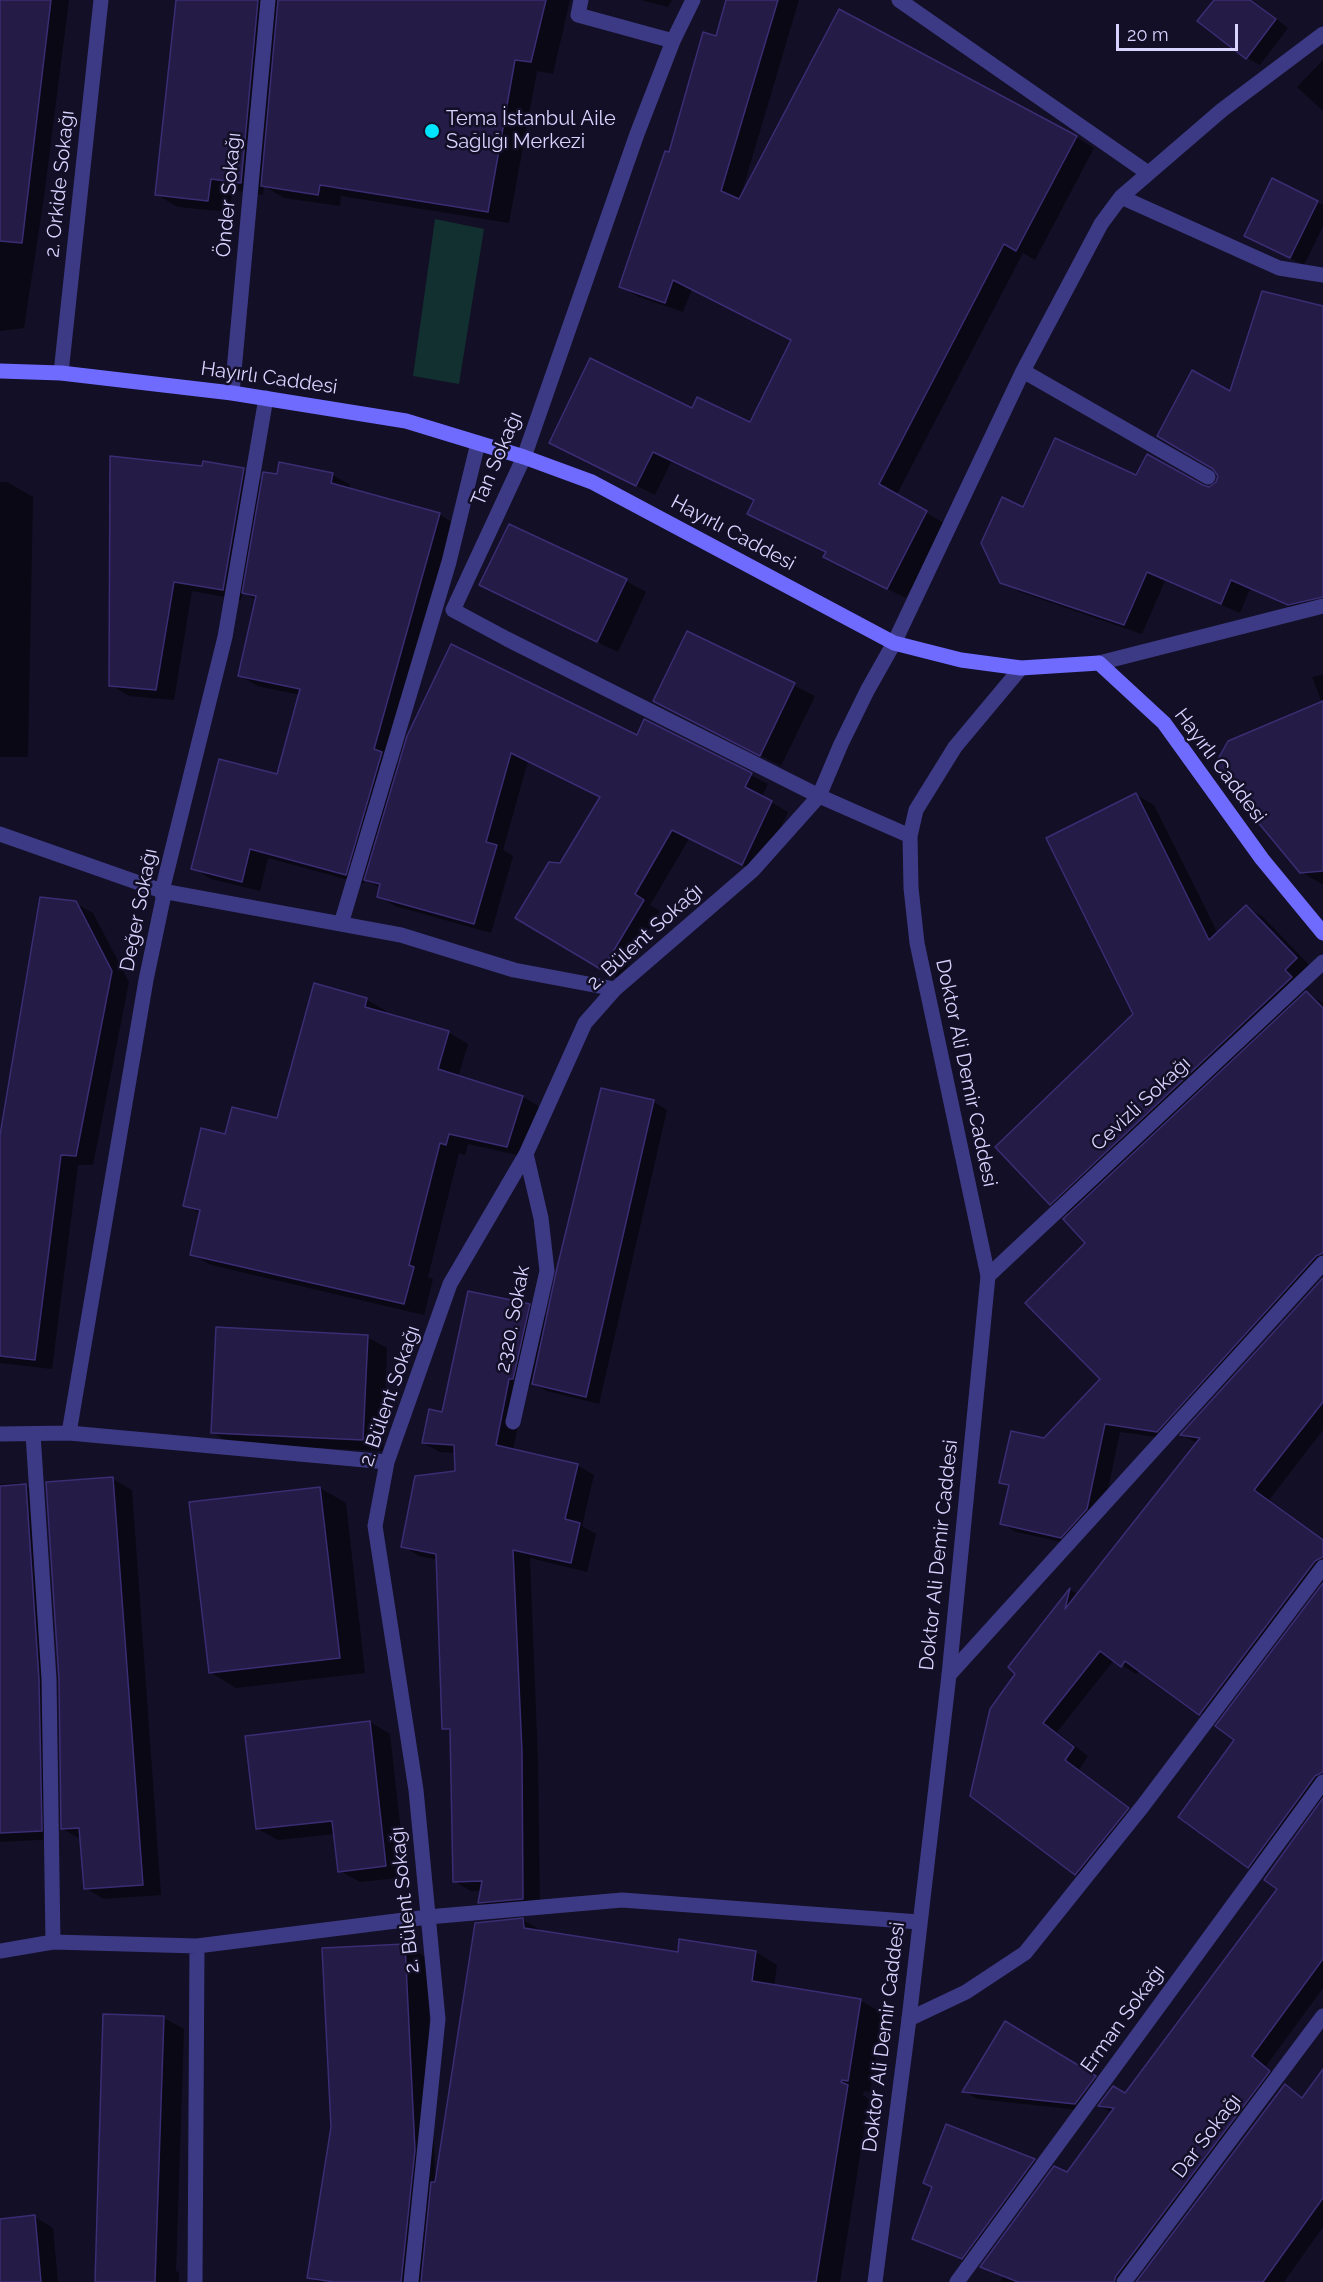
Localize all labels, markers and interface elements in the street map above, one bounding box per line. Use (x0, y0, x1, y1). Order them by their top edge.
scale bar (1119, 12, 1240, 50)
text: 20 m (1127, 24, 1169, 45)
place label: Tema İstanbul Aile Sağlığı Merkezi (446, 107, 616, 154)
street label: 2. Orkide Sokağı (40, 109, 80, 259)
marker: Tema İstanbul Aile Sağlığı Merkezi (423, 122, 441, 140)
street label: Önder Sokağı (212, 132, 246, 258)
street label: Hayırlı Caddesi (199, 357, 339, 399)
street label: Tan Sokağı (466, 408, 528, 510)
street label: Hayırlı Caddesi (667, 490, 799, 576)
street label: Hayırlı Caddesi (1169, 704, 1271, 828)
street label: Değer Sokağı (115, 847, 163, 973)
street label: 2. Bülent Sokağı (582, 879, 708, 995)
street label: Doktor Ali Demir Caddesi (930, 957, 1002, 1189)
street label: Cevizli Sokağı (1086, 1052, 1196, 1156)
street label: 2320. Sokak (491, 1263, 535, 1375)
street label: 2. Bülent Sokağı (355, 1322, 425, 1470)
street label: Doktor Ali Demir Caddesi (915, 1438, 963, 1672)
street label: 2. Bülent Sokağı (385, 1826, 425, 1974)
street label: Doktor Ali Demir Caddesi (858, 1920, 910, 2154)
street label: Erman Sokağı (1076, 1960, 1170, 2078)
street label: Dar Sokağı (1167, 2089, 1247, 2183)

